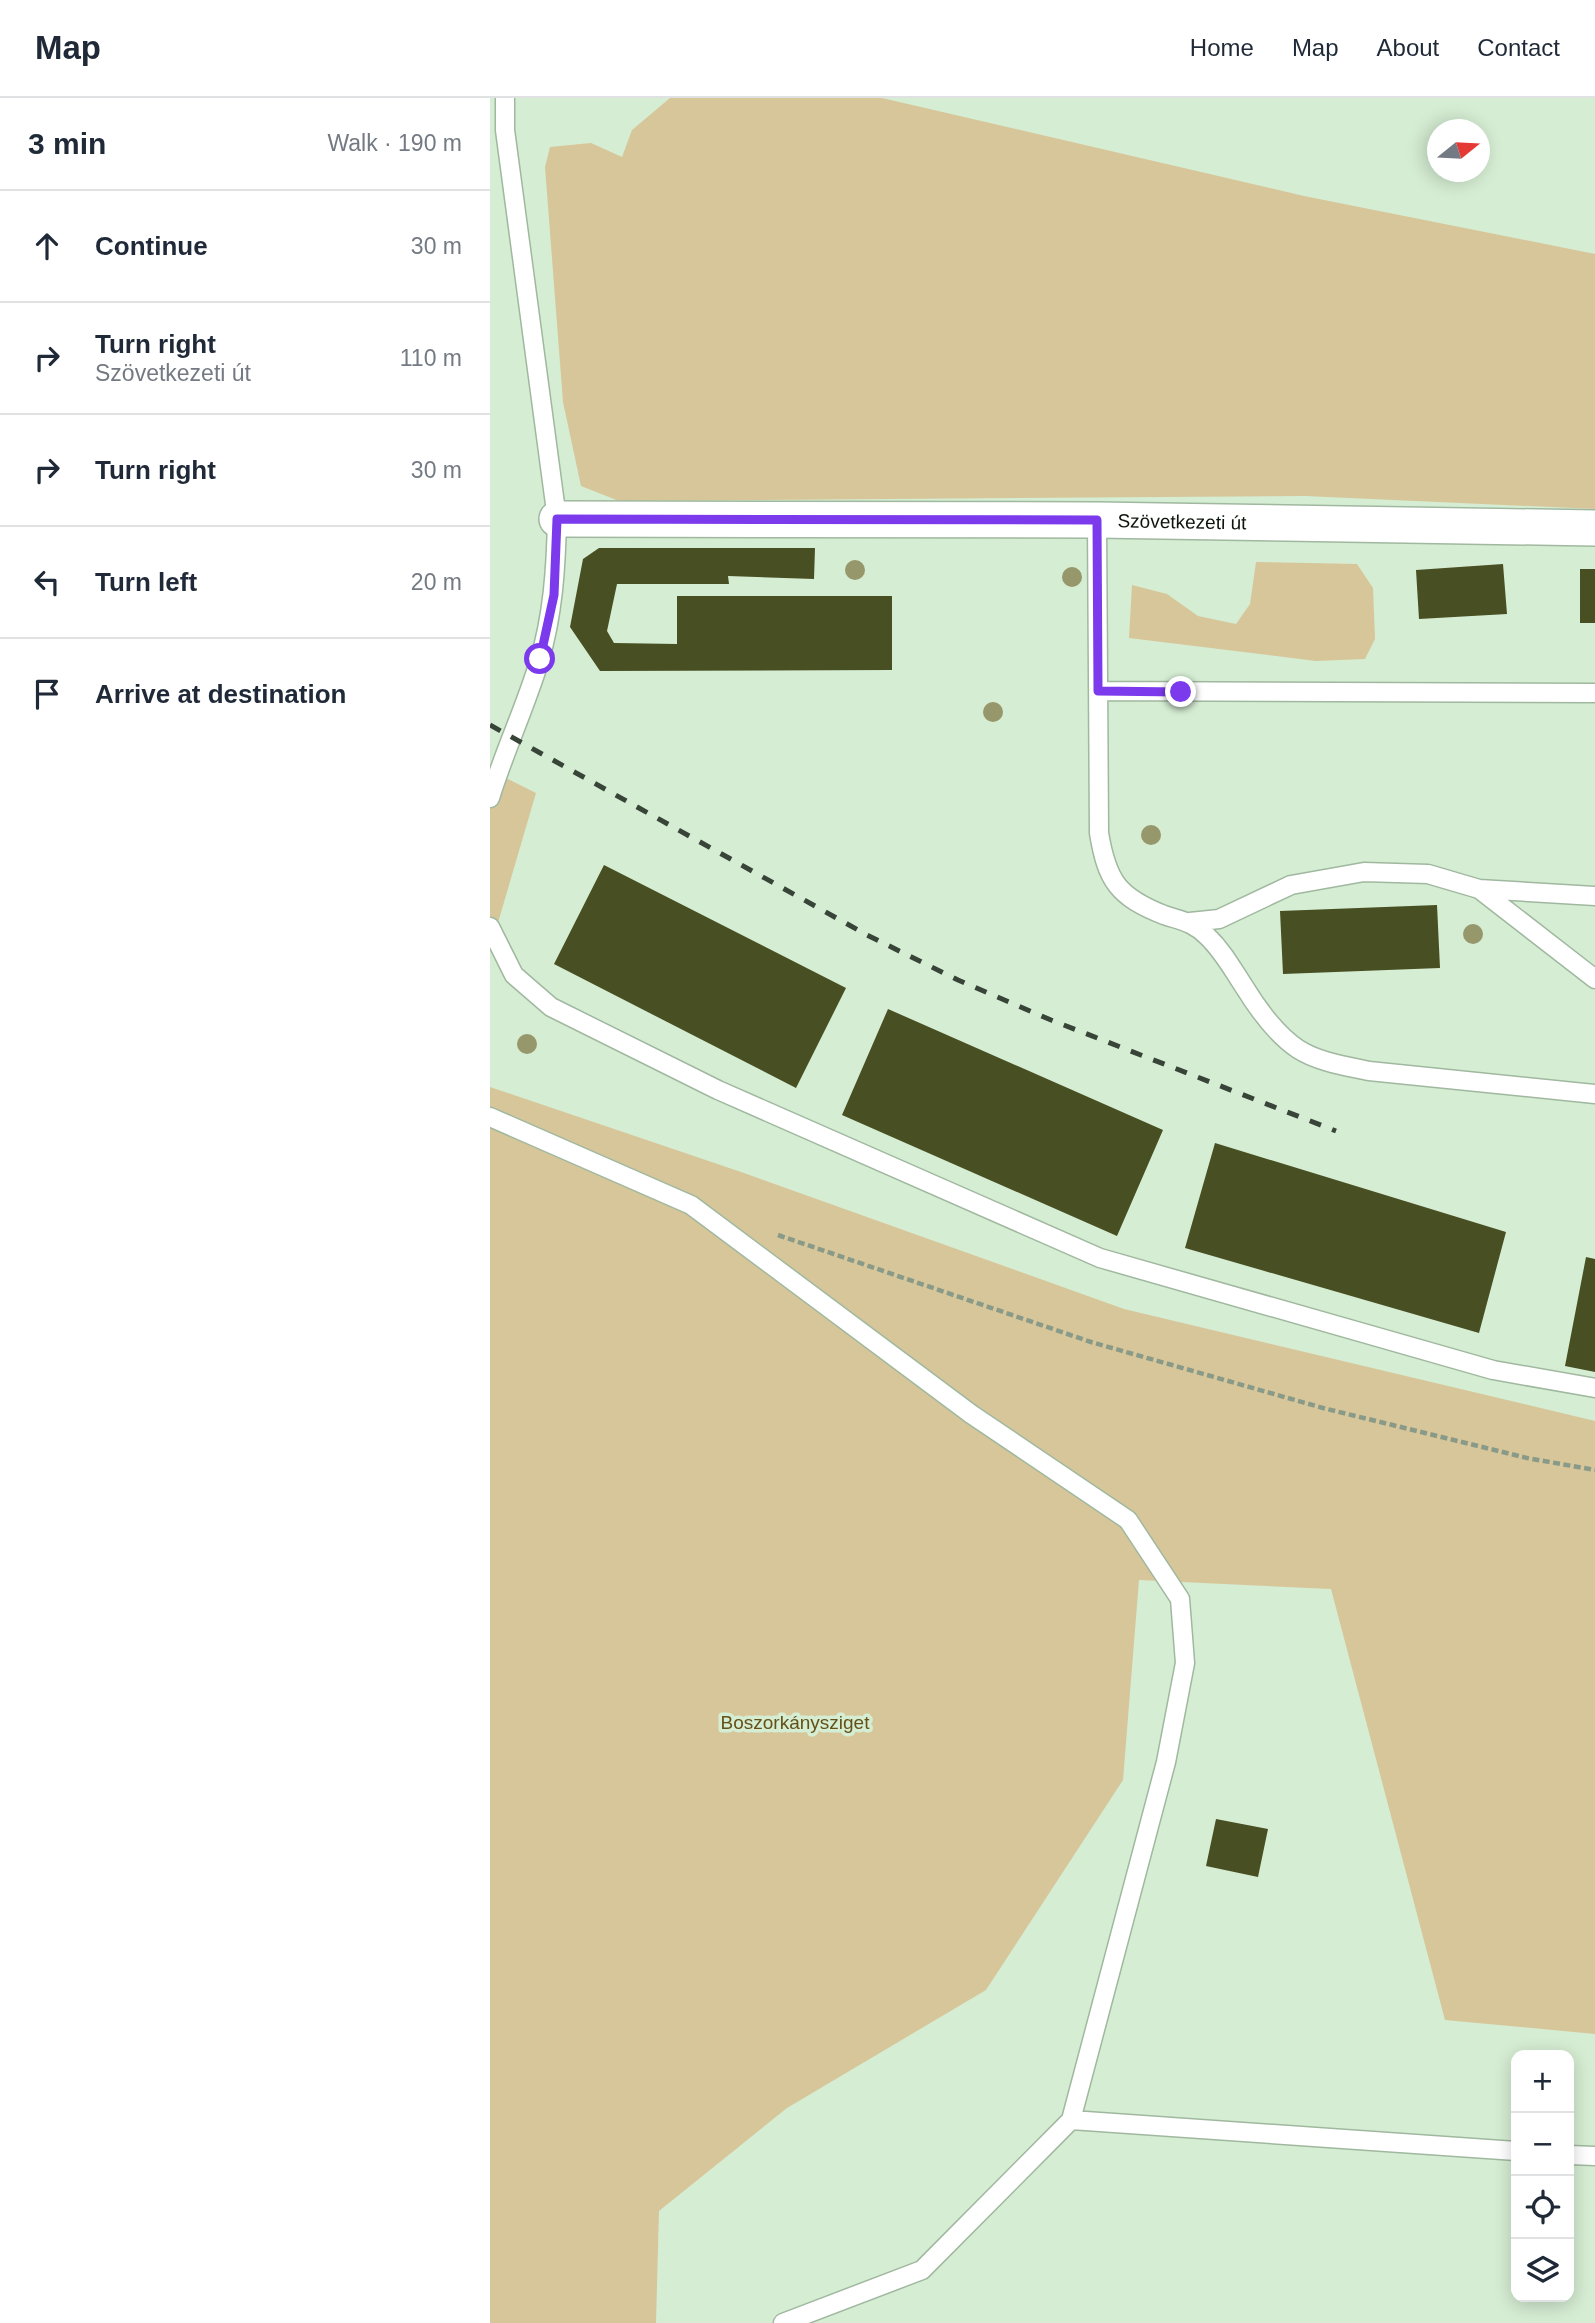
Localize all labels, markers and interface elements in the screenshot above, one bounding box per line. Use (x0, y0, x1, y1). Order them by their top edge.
text: Map (35, 29, 101, 66)
text: Home (1190, 34, 1254, 61)
text: Map (1292, 34, 1339, 61)
text: About (1377, 34, 1439, 61)
text: Contact (1477, 34, 1560, 61)
north arrow (1427, 119, 1490, 182)
text: 3 min (28, 127, 106, 160)
text: Walk · 190 m (327, 130, 462, 156)
icon: ahead (28, 227, 66, 265)
text: Continue (95, 231, 208, 261)
text: 30 m (411, 233, 462, 259)
text: Turn right (95, 329, 216, 359)
icon: right (28, 339, 66, 377)
text: 110 m (400, 345, 462, 371)
text: Szövetkezeti út (95, 360, 251, 386)
icon: right (28, 451, 66, 489)
text: Turn right (95, 455, 216, 485)
text: 30 m (411, 457, 462, 483)
street label: Szövetkezeti út (1117, 510, 1247, 533)
icon: left (28, 563, 66, 601)
text: Turn left (95, 567, 197, 597)
text: 20 m (411, 569, 462, 595)
route start (524, 643, 555, 674)
icon: arrive (28, 675, 66, 713)
route end (1165, 676, 1196, 707)
text: Arrive at destination (95, 679, 346, 709)
park label: Boszorkánysziget (721, 1712, 870, 1733)
map controls (1511, 2050, 1574, 2302)
button: + (1511, 2050, 1574, 2113)
button: − (1511, 2113, 1574, 2176)
button: locate (1511, 2176, 1574, 2239)
button: layers (1511, 2239, 1574, 2302)

